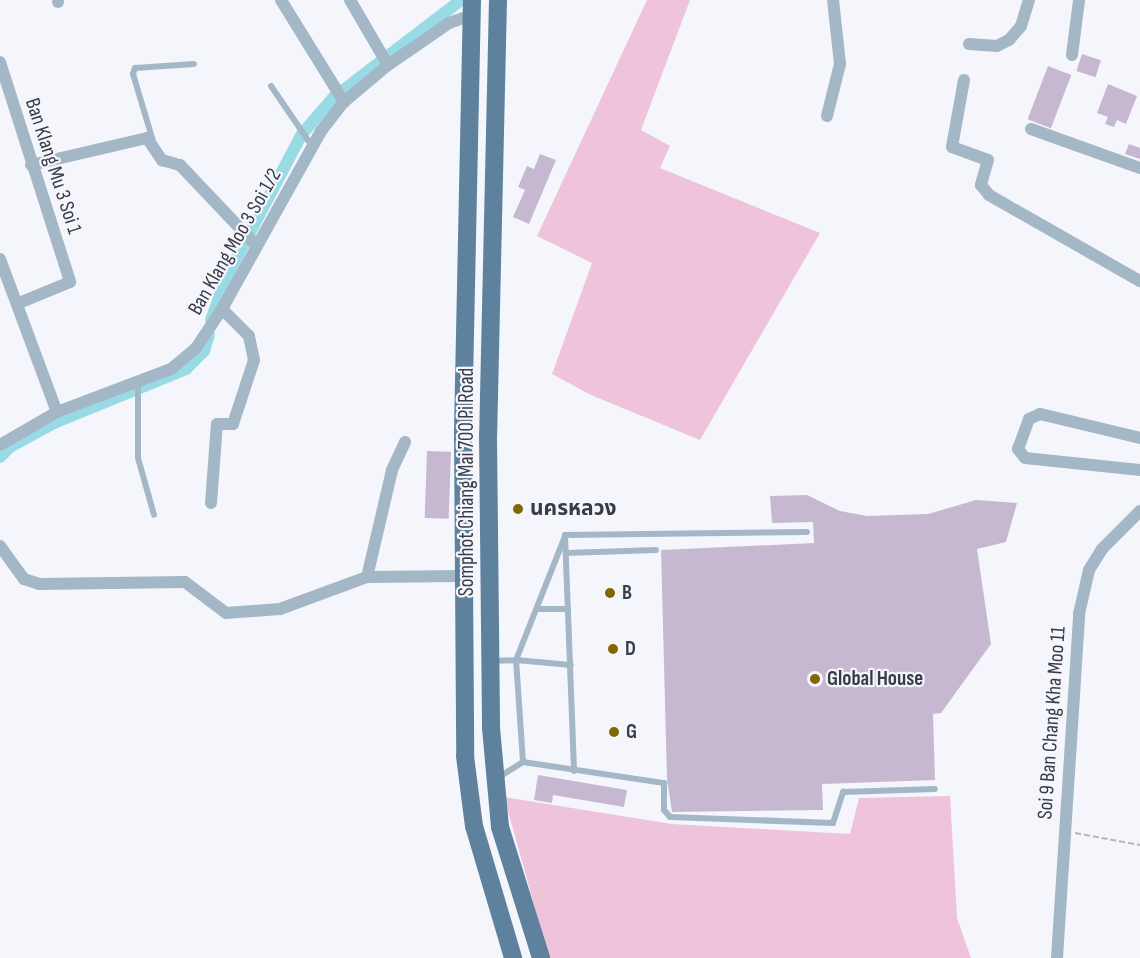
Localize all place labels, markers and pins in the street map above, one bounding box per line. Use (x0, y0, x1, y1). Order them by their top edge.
place label: นครหลวง (530, 496, 616, 522)
marker: นครหลวง (511, 502, 525, 516)
place label: B (622, 580, 632, 606)
marker: B (603, 586, 617, 600)
place label: D (625, 636, 636, 662)
marker: D (606, 642, 620, 656)
place label: Global House (827, 666, 923, 692)
marker: Global House (808, 672, 822, 686)
place label: G (626, 719, 637, 745)
marker: G (607, 725, 621, 739)

